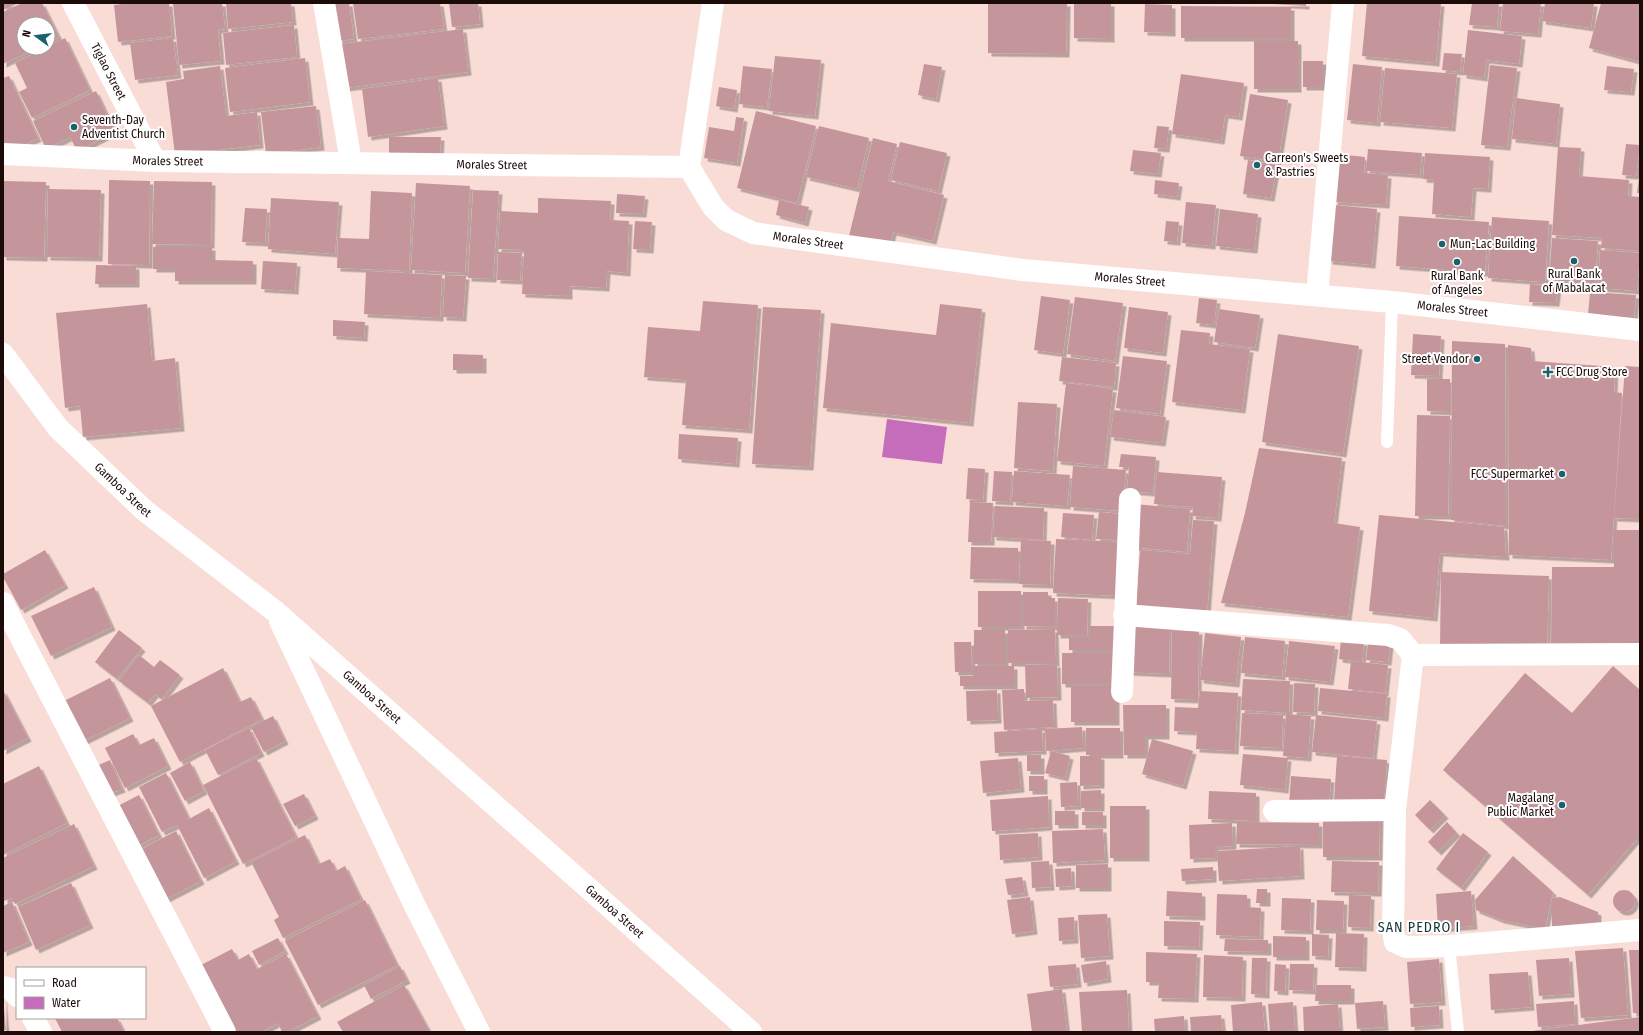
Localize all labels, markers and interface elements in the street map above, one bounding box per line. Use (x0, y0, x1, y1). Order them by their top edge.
north arrow (16, 16, 56, 56)
text: N (20, 29, 34, 38)
street label: Tiglao Street (88, 41, 129, 102)
place label: Seventh-Day Adventist Church (82, 113, 165, 141)
marker: Seventh-Day Adventist Church (69, 122, 79, 132)
place label: Carreon's Sweets & Pastries (1265, 151, 1348, 179)
street label: Morales Street (132, 153, 203, 169)
street label: Morales Street (456, 157, 527, 172)
marker: Carreon's Sweets & Pastries (1252, 160, 1262, 170)
street label: Morales Street (772, 229, 844, 252)
place label: Mun-Lac Building (1450, 237, 1535, 251)
marker: Mun-Lac Building (1437, 239, 1447, 249)
marker: Rural Bank of Mabalacat (1569, 256, 1579, 266)
marker: Rural Bank of Angeles (1452, 257, 1462, 267)
place label: Rural Bank of Mabalacat (1542, 267, 1606, 295)
street label: Morales Street (1094, 269, 1166, 289)
place label: Rural Bank of Angeles (1431, 269, 1484, 297)
street label: Morales Street (1416, 298, 1489, 320)
place label: Street Vendor (1402, 352, 1470, 366)
marker: Street Vendor (1472, 354, 1482, 364)
place label: FCC Drug Store (1556, 365, 1628, 379)
marker: FCC Drug Store (1543, 367, 1553, 377)
street label: Gamboa Street (92, 460, 154, 520)
place label: FCC Supermarket (1471, 467, 1554, 481)
marker: FCC Supermarket (1557, 469, 1567, 479)
street label: Gamboa Street (340, 667, 404, 726)
place label: Magalang Public Market (1487, 791, 1554, 819)
marker: Magalang Public Market (1557, 800, 1567, 810)
street label: Gamboa Street (583, 882, 647, 941)
district label: SAN PEDRO I (1378, 919, 1460, 936)
legend (16, 967, 146, 1019)
text: Road (52, 976, 77, 990)
text: Water (52, 996, 81, 1010)

